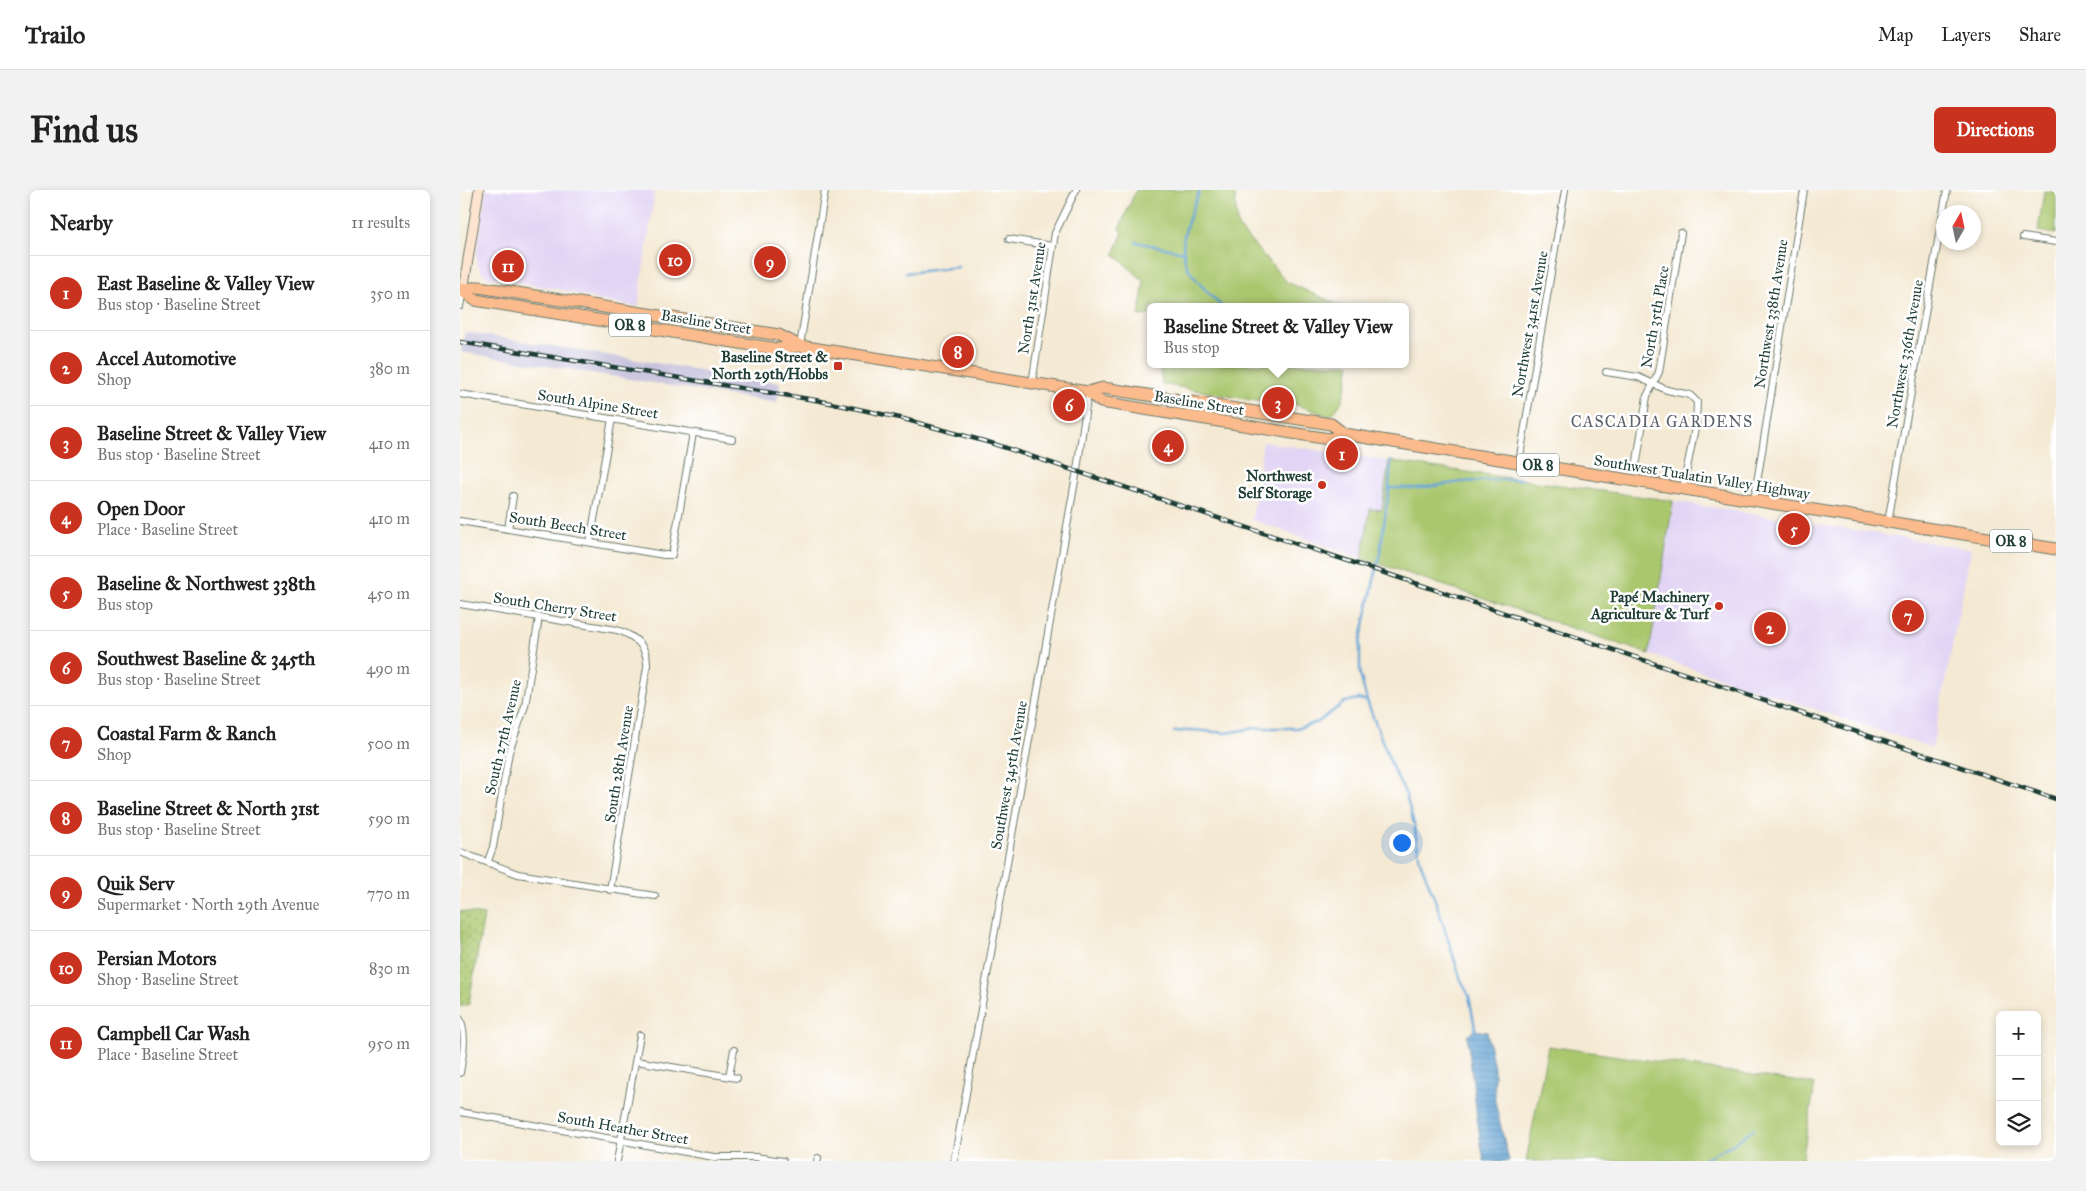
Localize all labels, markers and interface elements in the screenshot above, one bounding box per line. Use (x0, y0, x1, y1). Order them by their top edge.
text: Trailo (25, 20, 85, 50)
text: Map (1878, 24, 1913, 46)
text: Layers (1941, 24, 1991, 46)
text: Share (2019, 24, 2061, 46)
button: Directions (1934, 107, 2056, 153)
text: Find us (30, 109, 138, 152)
north arrow (1936, 205, 1981, 250)
text: Nearby (50, 210, 113, 236)
text: 11 results (351, 213, 410, 232)
street label: Northwest 338th Avenue (1750, 238, 1792, 390)
pin: 10 (659, 241, 691, 279)
street label: North 31st Avenue (1014, 241, 1050, 355)
pin: 9 (754, 243, 786, 281)
pin: 11 (492, 247, 524, 285)
street label: Northwest 341st Avenue (1508, 249, 1552, 399)
street label: North 35th Place (1637, 264, 1673, 370)
text: East Baseline & Valley View (97, 272, 314, 295)
street label: Northwest 336th Avenue (1883, 278, 1927, 430)
text: 1 (63, 284, 69, 303)
text: 350 m (370, 284, 410, 303)
text: Bus stop · Baseline Street (97, 295, 261, 314)
popup (1147, 303, 1409, 368)
street label: Baseline Street (660, 306, 753, 338)
road number: OR 8 (609, 314, 651, 336)
text: Baseline Street & Valley View (1163, 315, 1393, 338)
pin: 8 (942, 333, 974, 371)
text: Bus stop (1163, 338, 1220, 357)
text: Accel Automotive (97, 347, 236, 370)
place label: Baseline Street & North 29th/Hobbs (712, 348, 829, 384)
text: 2 (62, 359, 70, 378)
text: 380 m (369, 359, 410, 378)
marker: Baseline Street & North 29th/Hobbs (832, 360, 844, 372)
text: Shop (97, 370, 131, 389)
pin: 3 (1262, 384, 1294, 422)
street label: South Alpine Street (536, 386, 660, 423)
pin: 6 (1053, 386, 1085, 424)
street label: Baseline Street (1153, 387, 1246, 419)
district label: CASCADIA GARDENS (1571, 412, 1753, 431)
text: Baseline Street & Valley View (97, 422, 326, 445)
pin: 4 (1152, 427, 1184, 465)
text: 3 (63, 434, 69, 453)
text: 410 m (369, 434, 410, 453)
pin: 1 (1326, 435, 1358, 473)
text: Bus stop · Baseline Street (97, 445, 261, 464)
street label: Southwest Tualatin Valley Highway (1593, 451, 1812, 503)
road number: OR 8 (1517, 454, 1559, 476)
place label: Northwest Self Storage (1238, 467, 1313, 503)
marker: Northwest Self Storage (1316, 479, 1328, 491)
text: Open Door (97, 497, 185, 520)
street label: South Beech Street (508, 508, 629, 544)
text: 4 (62, 509, 70, 528)
text: 410 m (369, 509, 410, 528)
pin: 5 (1778, 510, 1810, 548)
text: Place · Baseline Street (97, 520, 238, 539)
road number: OR 8 (1990, 530, 2032, 552)
text: Baseline & Northwest 338th (97, 572, 315, 595)
text: 5 (62, 584, 70, 603)
text: 450 m (367, 584, 410, 603)
street label: South Cherry Street (492, 588, 619, 626)
place label: Papé Machinery Agriculture & Turf (1590, 588, 1712, 624)
text: Bus stop (97, 595, 153, 614)
pin: 7 (1892, 597, 1924, 635)
marker: Papé Machinery Agriculture & Turf (1713, 600, 1725, 612)
pin: 2 (1754, 609, 1786, 647)
text: Southwest Baseline & 345th (97, 647, 315, 670)
text: 6 (62, 659, 70, 678)
text: 490 m (366, 659, 410, 678)
text: Bus stop · Baseline Street (97, 670, 261, 689)
street label: South 27th Avenue (481, 677, 525, 797)
street label: Southwest 345th Avenue (987, 699, 1031, 851)
street label: South 28th Avenue (601, 704, 637, 824)
text: Coastal Farm & Ranch (97, 722, 276, 745)
text: 7 (62, 734, 70, 753)
text: 500 m (367, 734, 410, 753)
text: Shop (97, 745, 131, 764)
text: Baseline Street & North 31st (97, 797, 319, 820)
text: 8 (62, 809, 70, 828)
text: 590 m (368, 809, 410, 828)
text: Bus stop · Baseline Street (97, 820, 261, 839)
your location (1389, 830, 1415, 856)
text: Quik Serv (97, 872, 174, 895)
text: 9 (62, 884, 70, 903)
text: 770 m (367, 884, 410, 903)
text: Supermarket · North 29th Avenue (97, 895, 319, 914)
text: Persian Motors (97, 947, 217, 970)
text: 10 (58, 959, 74, 978)
text: 830 m (369, 959, 410, 978)
text: Shop · Baseline Street (97, 970, 239, 989)
map controls (1996, 1011, 2041, 1146)
button: + (1996, 1011, 2041, 1056)
text: Campbell Car Wash (97, 1022, 250, 1045)
text: 11 (60, 1034, 72, 1053)
text: 950 m (368, 1034, 410, 1053)
text: Place · Baseline Street (97, 1045, 238, 1064)
button: − (1996, 1056, 2041, 1101)
button: layers (1996, 1101, 2041, 1146)
street label: South Heather Street (556, 1108, 691, 1148)

